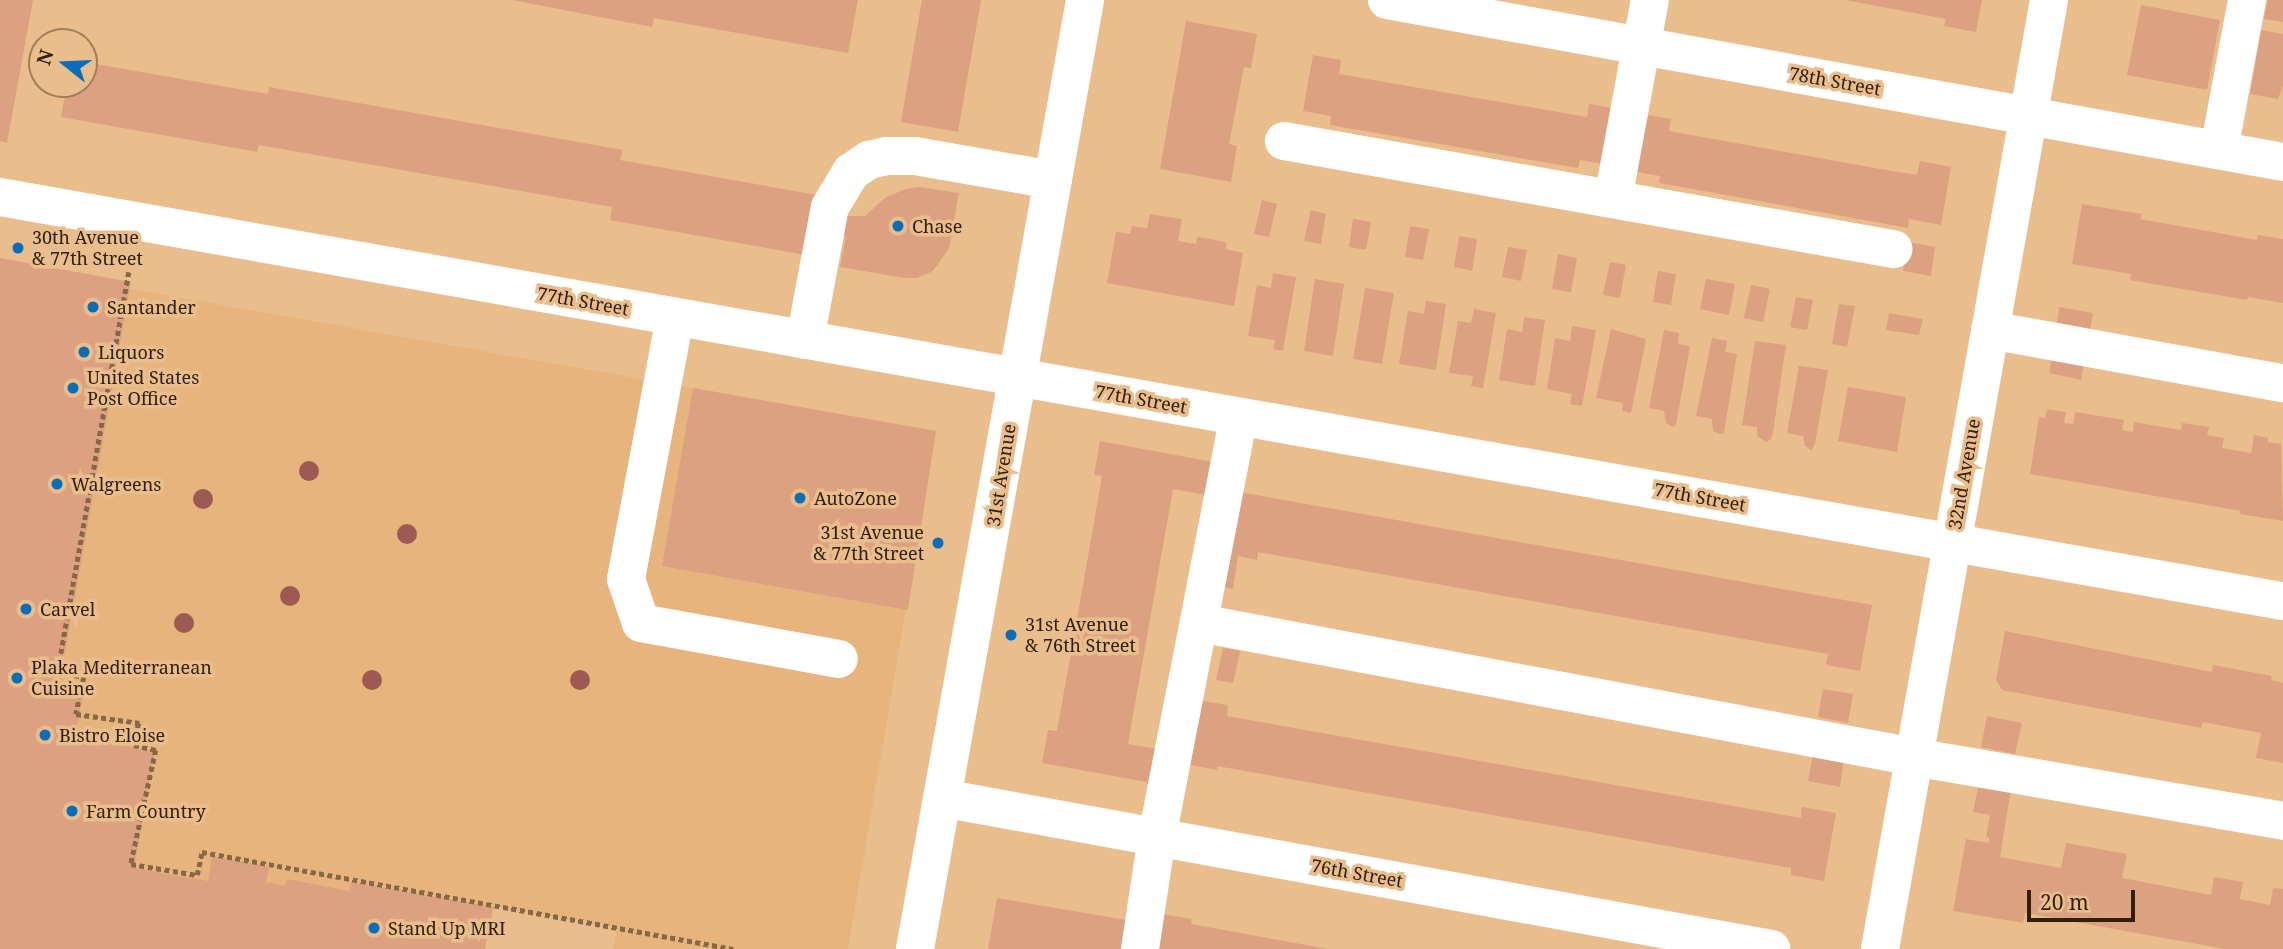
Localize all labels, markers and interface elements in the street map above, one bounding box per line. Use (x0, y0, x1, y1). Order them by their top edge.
north arrow (28, 28, 98, 98)
text: N (30, 46, 60, 68)
street label: 78th Street (1787, 62, 1883, 100)
place label: Chase (912, 215, 962, 237)
marker: Chase (890, 218, 906, 234)
place label: 30th Avenue & 77th Street (32, 227, 143, 270)
marker: 30th Avenue & 77th Street (10, 240, 26, 256)
street label: 77th Street (535, 282, 631, 320)
place label: Santander (107, 296, 196, 318)
marker: Santander (85, 299, 101, 315)
place label: Liquors (98, 341, 164, 363)
marker: Liquors (76, 344, 92, 360)
place label: United States Post Office (87, 367, 199, 410)
marker: United States Post Office (65, 380, 81, 396)
street label: 77th Street (1093, 380, 1189, 418)
street label: 32nd Avenue (1944, 417, 1984, 531)
street label: 31st Avenue (982, 422, 1020, 528)
place label: Walgreens (71, 473, 161, 495)
marker: Walgreens (49, 476, 65, 492)
street label: 77th Street (1652, 478, 1748, 516)
place label: AutoZone (814, 487, 897, 509)
marker: AutoZone (792, 490, 808, 506)
place label: 31st Avenue & 77th Street (813, 522, 924, 564)
marker: 31st Avenue & 77th Street (930, 535, 946, 551)
place label: Carvel (40, 598, 95, 620)
marker: Carvel (18, 601, 34, 617)
place label: 31st Avenue & 76th Street (1025, 614, 1136, 656)
marker: 31st Avenue & 76th Street (1003, 627, 1019, 643)
place label: Plaka Mediterranean Cuisine (31, 657, 212, 700)
marker: Plaka Mediterranean Cuisine (9, 670, 25, 686)
place label: Bistro Eloise (59, 724, 165, 746)
marker: Bistro Eloise (37, 727, 53, 743)
place label: Farm Country (86, 800, 206, 822)
marker: Farm Country (64, 803, 80, 819)
street label: 76th Street (1309, 854, 1405, 892)
scale bar (2031, 876, 2140, 920)
text: 20 m (2040, 888, 2089, 916)
place label: Stand Up MRI (388, 917, 506, 939)
marker: Stand Up MRI (366, 920, 382, 936)

